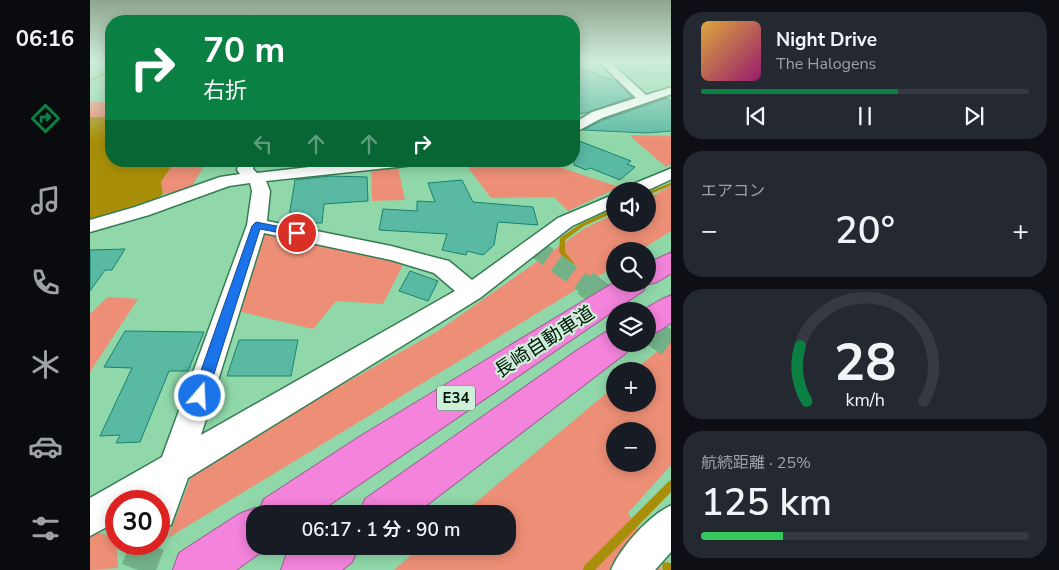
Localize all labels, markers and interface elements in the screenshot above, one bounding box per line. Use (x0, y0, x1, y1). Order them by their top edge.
text: 06:16 (16, 24, 74, 54)
text: 70 m (203, 27, 285, 74)
text: Night Drive (776, 27, 877, 53)
icon: right (120, 35, 185, 100)
text: The Halogens (776, 53, 876, 75)
text: 右折 (203, 76, 247, 106)
icon: directions (28, 101, 63, 136)
icon: previous (742, 102, 770, 130)
icon: pause (851, 102, 879, 130)
icon: next (960, 102, 988, 130)
icon: left (249, 130, 277, 158)
icon: ahead (302, 130, 330, 158)
icon: ahead (355, 130, 383, 158)
icon: right (408, 130, 436, 158)
text: エアコン (701, 180, 765, 202)
map controls (606, 182, 656, 472)
button: sound (606, 182, 656, 232)
icon: music (28, 183, 63, 218)
text: 20° (835, 205, 895, 256)
pin (276, 212, 318, 254)
text: − (701, 212, 718, 250)
text: + (1012, 212, 1029, 250)
icon: arrive (283, 219, 311, 247)
button: search (606, 242, 656, 292)
icon: phone (28, 265, 63, 300)
street label: 長崎自動車道 (490, 300, 599, 384)
button: layers (606, 302, 656, 352)
text: 28 (834, 327, 896, 398)
icon: climate (28, 347, 63, 382)
button: + (606, 362, 656, 412)
position arrow (173, 369, 225, 421)
road number: E34 (437, 386, 475, 410)
text: km/h (845, 388, 885, 412)
button: − (606, 422, 656, 472)
icon: car (28, 429, 63, 464)
text: 航続距離 · 25% (701, 452, 811, 474)
text: 125 km (701, 477, 832, 528)
speed limit sign: 30 (105, 490, 170, 555)
icon: filters (28, 511, 63, 546)
text: 06:17 · 1 分 · 90 m (302, 517, 460, 543)

